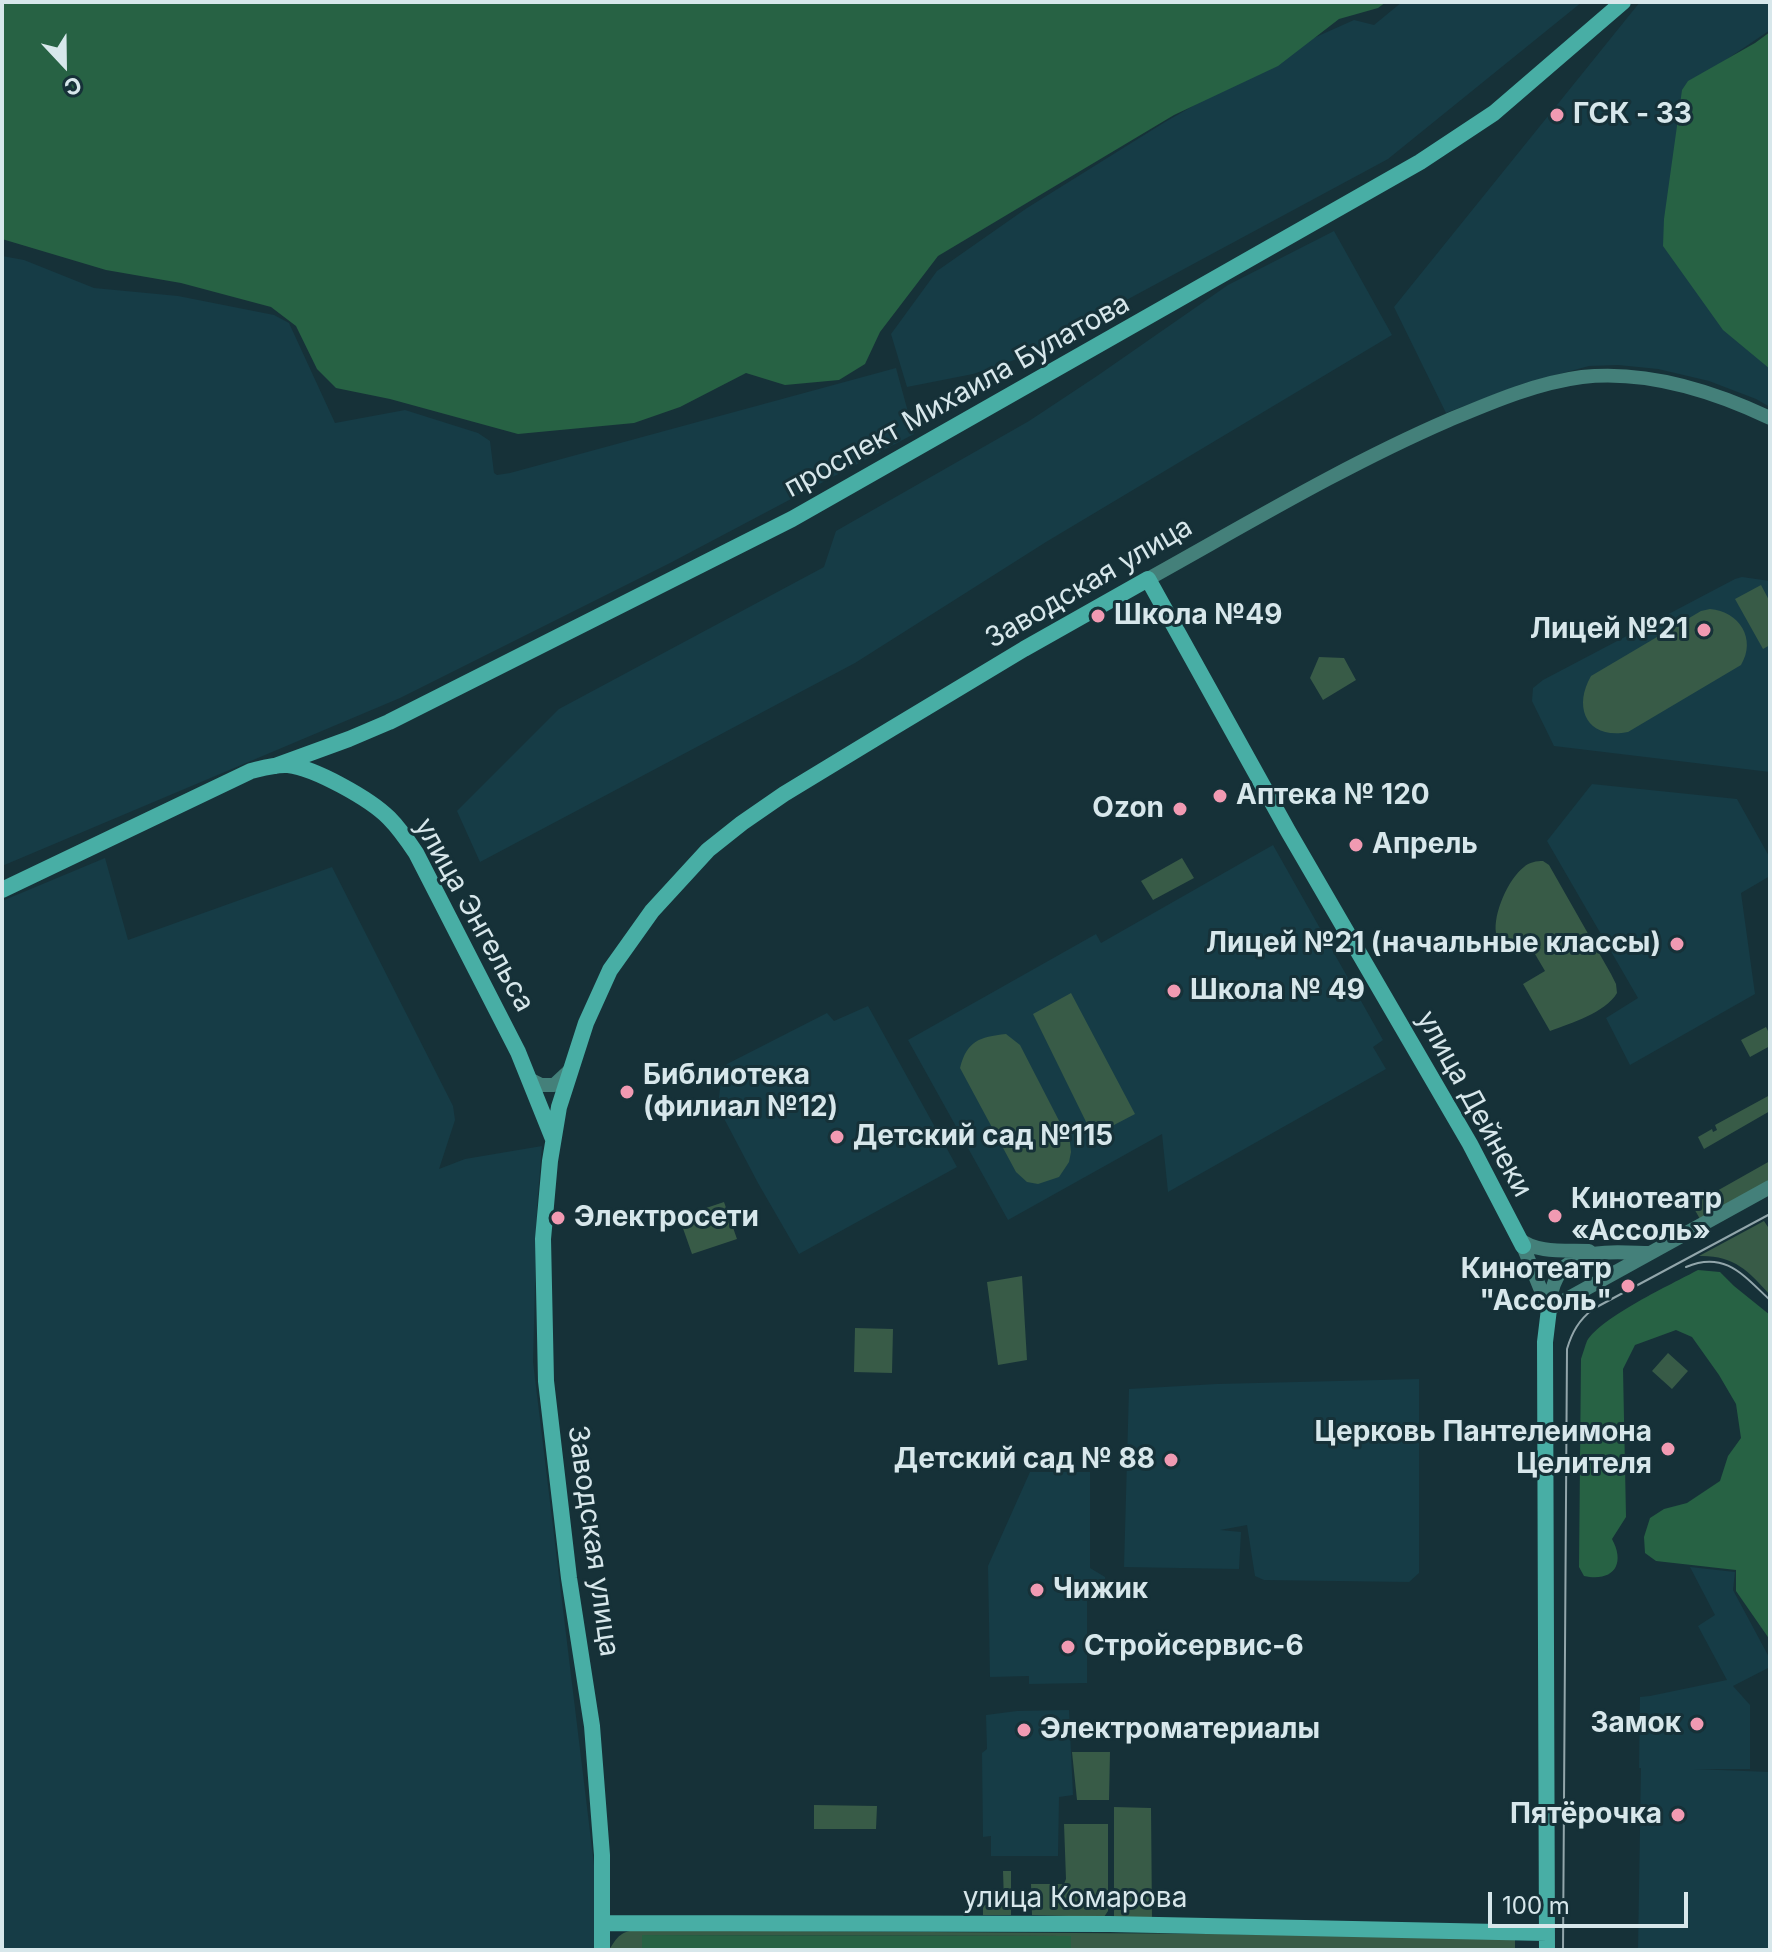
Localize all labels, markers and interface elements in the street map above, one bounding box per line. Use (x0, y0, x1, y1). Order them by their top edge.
north arrow (24, 24, 104, 104)
text: С (61, 71, 85, 101)
place label: ГСК - 33 (1573, 98, 1692, 132)
marker: ГСК - 33 (1548, 106, 1566, 124)
street label: проспект Михаила Булатова (778, 287, 1136, 505)
street label: Заводская улица (980, 510, 1198, 656)
place label: Школа №49 (1114, 599, 1282, 633)
marker: Школа №49 (1089, 607, 1107, 625)
place label: Лицей №21 (1530, 613, 1688, 647)
marker: Лицей №21 (1695, 621, 1713, 639)
place label: Аптека № 120 (1236, 779, 1430, 813)
marker: Аптека № 120 (1211, 787, 1229, 805)
place label: Ozon (1092, 792, 1164, 826)
marker: Ozon (1171, 800, 1189, 818)
street label: улица Энгельса (407, 812, 541, 1018)
place label: Апрель (1372, 828, 1478, 862)
marker: Апрель (1347, 836, 1365, 854)
place label: Лицей №21 (начальные классы) (1206, 927, 1661, 961)
marker: Лицей №21 (начальные классы) (1668, 935, 1686, 953)
place label: Школа № 49 (1190, 974, 1365, 1008)
marker: Школа № 49 (1165, 982, 1183, 1000)
street label: улица Дейнеки (1409, 1005, 1539, 1203)
place label: Библиотека (филиал №12) (643, 1059, 838, 1125)
marker: Библиотека (филиал №12) (618, 1083, 636, 1101)
place label: Детский сад №115 (853, 1120, 1113, 1154)
marker: Детский сад №115 (828, 1128, 846, 1146)
place label: Кинотеатр «Ассоль» (1571, 1183, 1722, 1249)
place label: Электросети (574, 1201, 759, 1235)
marker: Кинотеатр «Ассоль» (1546, 1207, 1564, 1225)
marker: Электросети (549, 1209, 567, 1227)
place label: Кинотеатр "Ассоль" (1461, 1253, 1612, 1319)
marker: Кинотеатр "Ассоль" (1619, 1277, 1637, 1295)
place label: Церковь Пантелеимона Целителя (1315, 1416, 1652, 1482)
street label: Заводская улица (560, 1423, 626, 1659)
marker: Церковь Пантелеимона Целителя (1659, 1440, 1677, 1458)
place label: Детский сад № 88 (894, 1443, 1155, 1477)
marker: Детский сад № 88 (1162, 1451, 1180, 1469)
place label: Чижик (1053, 1573, 1148, 1607)
marker: Чижик (1028, 1581, 1046, 1599)
place label: Стройсервис-6 (1084, 1630, 1304, 1664)
marker: Стройсервис-6 (1059, 1638, 1077, 1656)
place label: Замок (1590, 1707, 1681, 1741)
place label: Электроматериалы (1040, 1713, 1320, 1747)
marker: Замок (1688, 1715, 1706, 1733)
marker: Электроматериалы (1015, 1721, 1033, 1739)
place label: Пятёрочка (1510, 1798, 1662, 1832)
marker: Пятёрочка (1669, 1806, 1687, 1824)
scale bar (1492, 1876, 1692, 1926)
street label: улица Комарова (963, 1882, 1187, 1916)
text: 100 m (1502, 1891, 1570, 1920)

